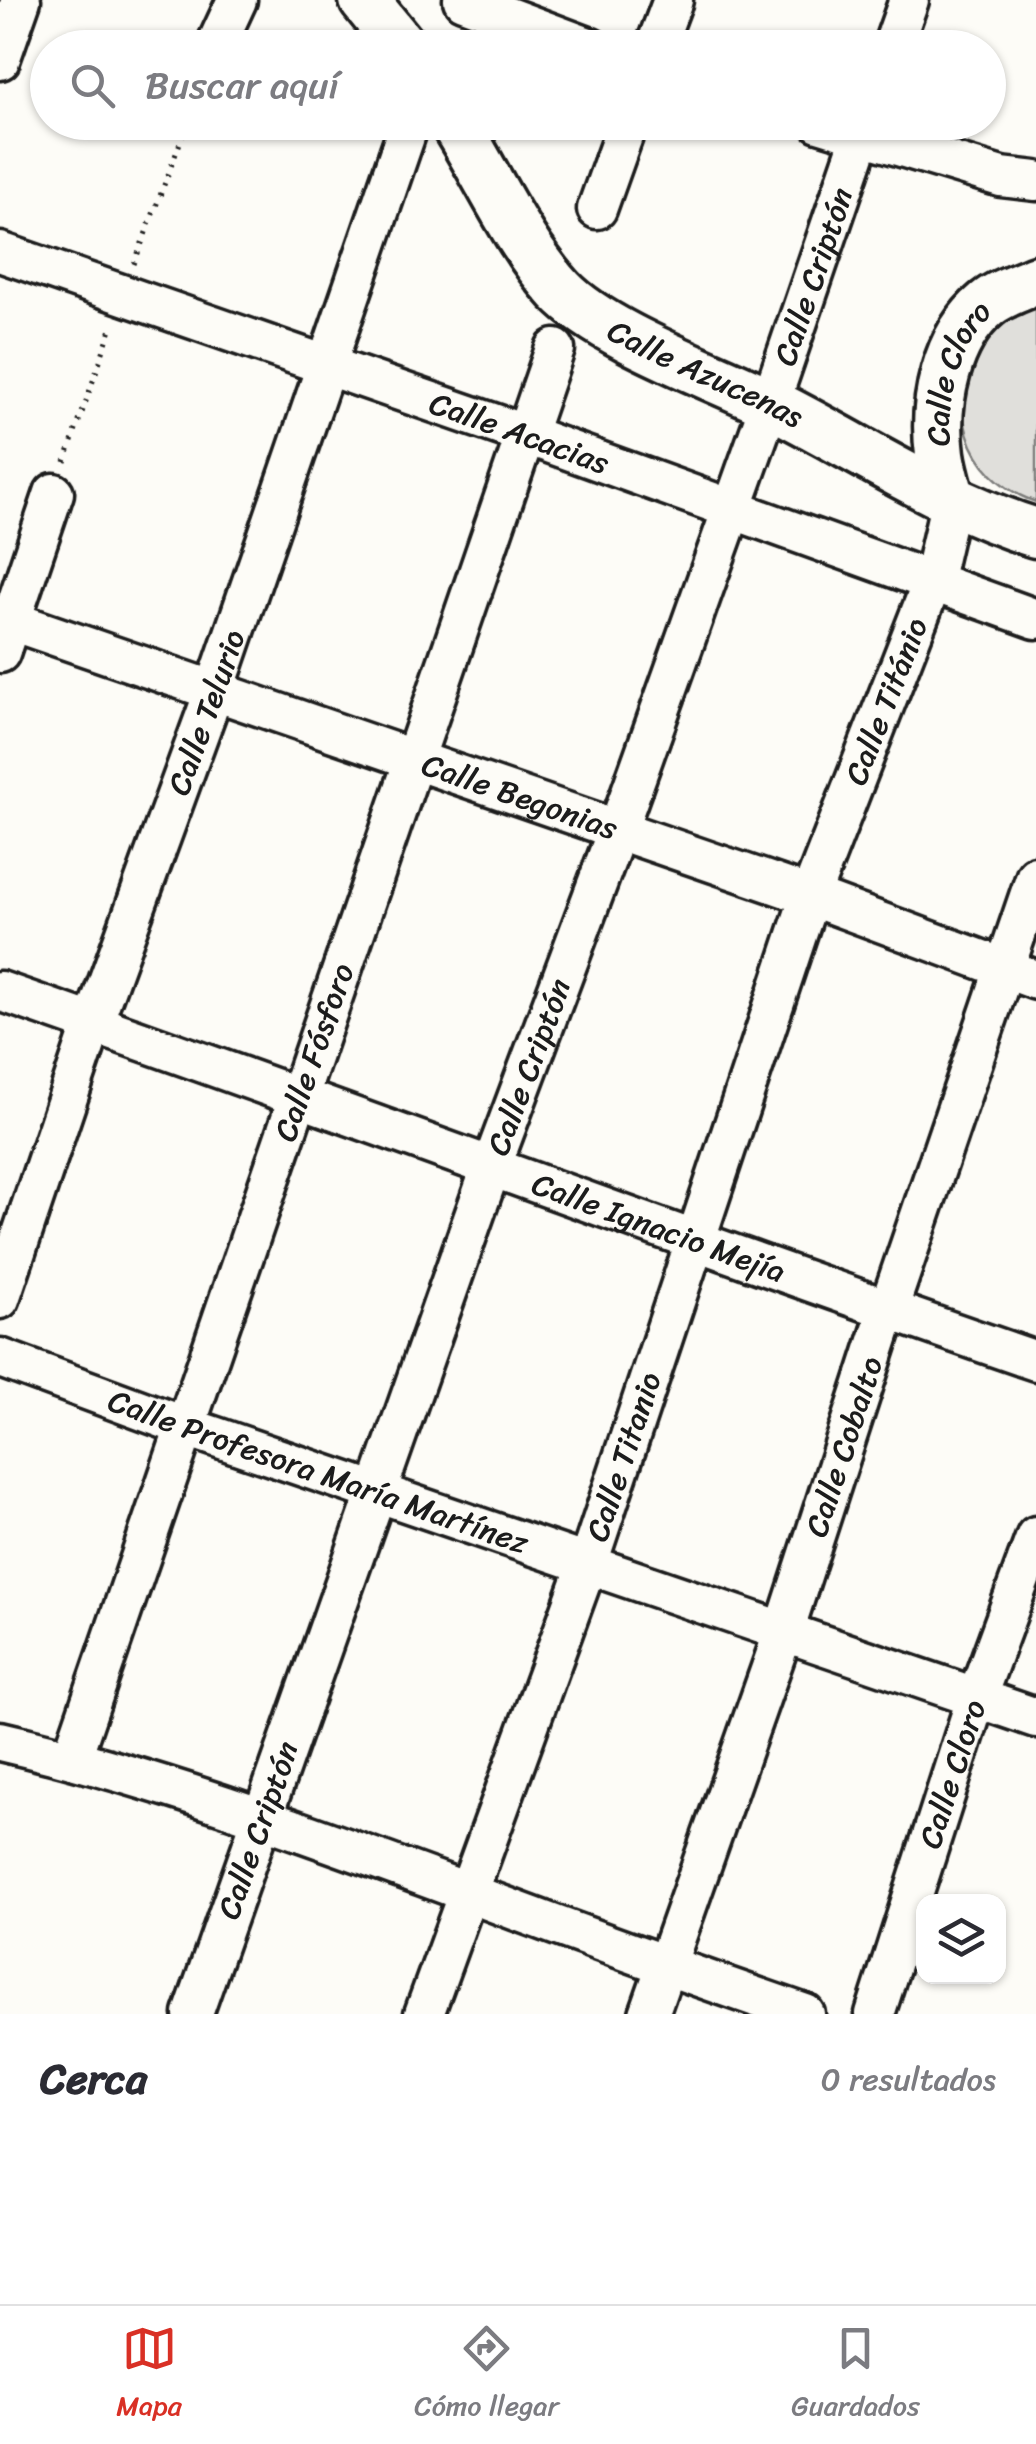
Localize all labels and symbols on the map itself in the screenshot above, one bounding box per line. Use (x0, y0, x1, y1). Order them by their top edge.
street label: Calle Criptón (757, 180, 871, 374)
street label: Calle Cloro (910, 285, 1006, 447)
street label: Calle Azucenas (597, 303, 814, 445)
street label: Calle Acacias (421, 375, 618, 492)
street label: Calle Titánio (828, 609, 945, 794)
street label: Calle Telurio (151, 622, 263, 803)
street label: Calle Begonias (414, 736, 626, 857)
street label: Calle Fósforo (257, 956, 371, 1149)
street label: Calle Criptón (470, 970, 588, 1164)
street label: Calle Ignacio Mejía (524, 1156, 794, 1300)
street label: Calle Cobalto (788, 1349, 900, 1545)
street label: Calle Titanio (569, 1364, 679, 1549)
street label: Calle Profesora María Martínez (100, 1372, 537, 1571)
street label: Calle Cloro (902, 1692, 1003, 1856)
street label: Calle Criptón (201, 1733, 316, 1927)

